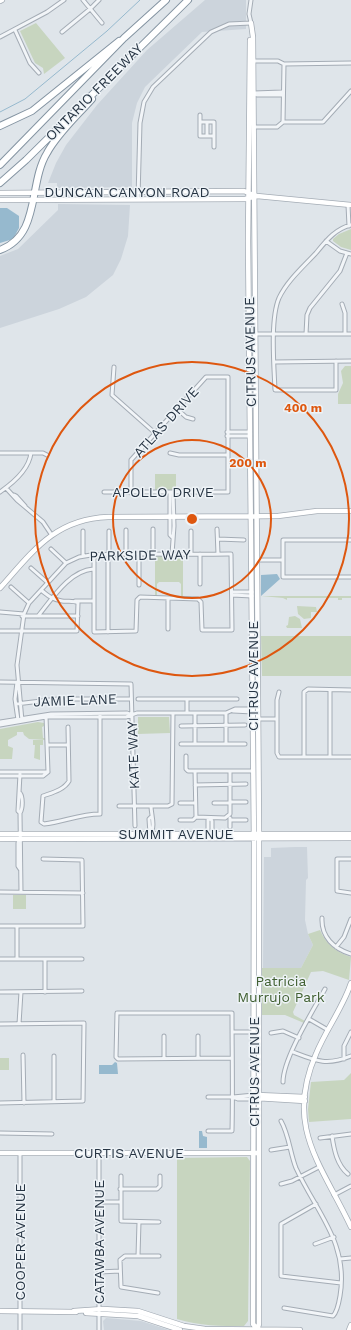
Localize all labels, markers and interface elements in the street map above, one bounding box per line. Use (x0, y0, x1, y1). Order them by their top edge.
street label: ONTARIO FREEWAY (42, 40, 146, 144)
street label: DUNCAN CANYON ROAD (44, 184, 210, 200)
street label: CITRUS AVENUE (241, 297, 259, 407)
street label: ATLAS DRIVE (130, 383, 202, 461)
text: 400 m (284, 401, 322, 415)
text: 200 m (229, 456, 267, 470)
street label: APOLLO DRIVE (112, 484, 214, 500)
centre of rings (185, 512, 199, 526)
street label: PARKSIDE WAY (89, 546, 191, 564)
street label: CITRUS AVENUE (245, 621, 261, 731)
street label: JAMIE LANE (33, 691, 117, 709)
street label: KATE WAY (124, 721, 142, 789)
street label: SUMMIT AVENUE (119, 826, 233, 842)
park label: Patricia Murrujo Park (237, 973, 325, 1005)
street label: CITRUS AVENUE (246, 1017, 262, 1127)
street label: CURTIS AVENUE (74, 1145, 184, 1161)
street label: CATAWBA AVENUE (91, 1180, 107, 1304)
street label: COOPER AVENUE (12, 1183, 28, 1301)

